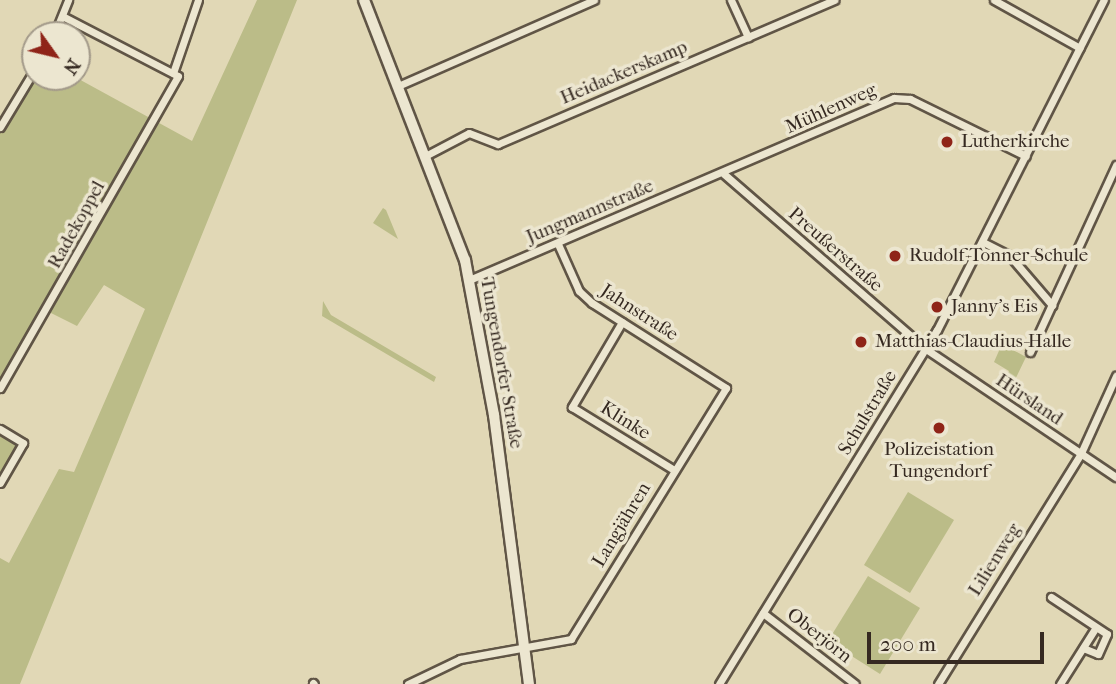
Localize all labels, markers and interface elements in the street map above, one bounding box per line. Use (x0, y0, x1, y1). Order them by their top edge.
north arrow (21, 21, 91, 91)
street label: Heidackerskamp (557, 36, 691, 110)
text: N (59, 54, 85, 79)
street label: Mühlenweg (782, 79, 880, 139)
place label: Lutherkirche (961, 131, 1069, 153)
marker: Lutherkirche (939, 134, 955, 150)
street label: Jungmannstraße (523, 175, 657, 249)
street label: Radekoppel (44, 177, 110, 273)
street label: Preußerstraße (783, 203, 887, 297)
place label: Rudolf-Tonner-Schule (909, 245, 1088, 267)
marker: Rudolf-Tonner-Schule (887, 248, 903, 264)
street label: Tungendorfer Straße (475, 276, 527, 450)
street label: Jahnstraße (596, 280, 682, 346)
place label: Janny's Eis (951, 296, 1038, 318)
marker: Janny's Eis (929, 299, 945, 315)
place label: Matthias-Claudius-Halle (875, 331, 1071, 353)
marker: Matthias-Claudius-Halle (853, 334, 869, 350)
street label: Schulstraße (834, 366, 902, 460)
street label: Hürsland (991, 369, 1067, 431)
street label: Klinke (596, 397, 654, 445)
marker: Polizeistation Tungendorf (931, 420, 947, 436)
place label: Polizeistation Tungendorf (884, 439, 994, 483)
street label: Langjähren (588, 479, 656, 571)
street label: Lilienweg (964, 520, 1026, 600)
street label: Oberjörn (782, 604, 856, 668)
scale bar (871, 618, 1048, 662)
text: 200 m (880, 632, 936, 656)

